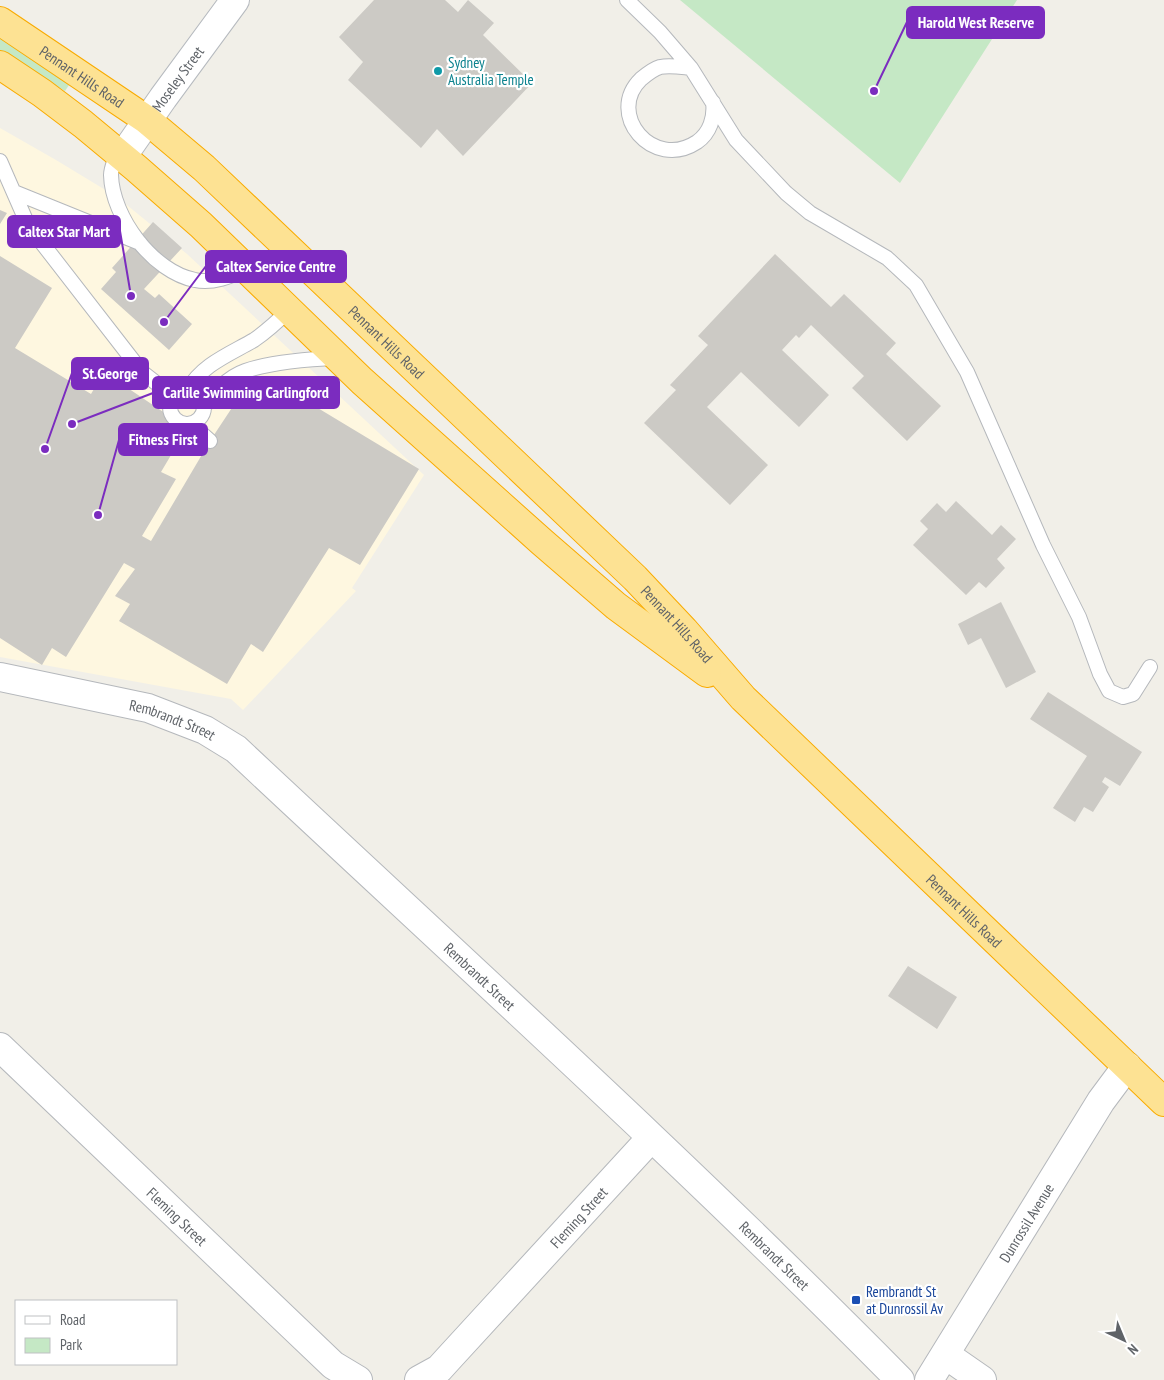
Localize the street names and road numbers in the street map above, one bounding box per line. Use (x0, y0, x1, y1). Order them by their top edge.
street label: Pennant Hills Road (36, 41, 128, 112)
street label: Moseley Street (147, 42, 208, 115)
street label: Pennant Hills Road (345, 301, 429, 382)
street label: Pennant Hills Road (637, 581, 717, 666)
street label: Rembrandt Street (128, 695, 219, 744)
street label: Pennant Hills Road (923, 870, 1006, 951)
street label: Rembrandt Street (440, 938, 520, 1014)
street label: Dunrossil Avenue (995, 1180, 1058, 1266)
street label: Fleming Street (143, 1183, 211, 1249)
street label: Fleming Street (546, 1183, 611, 1252)
street label: Rembrandt Street (735, 1217, 814, 1294)

